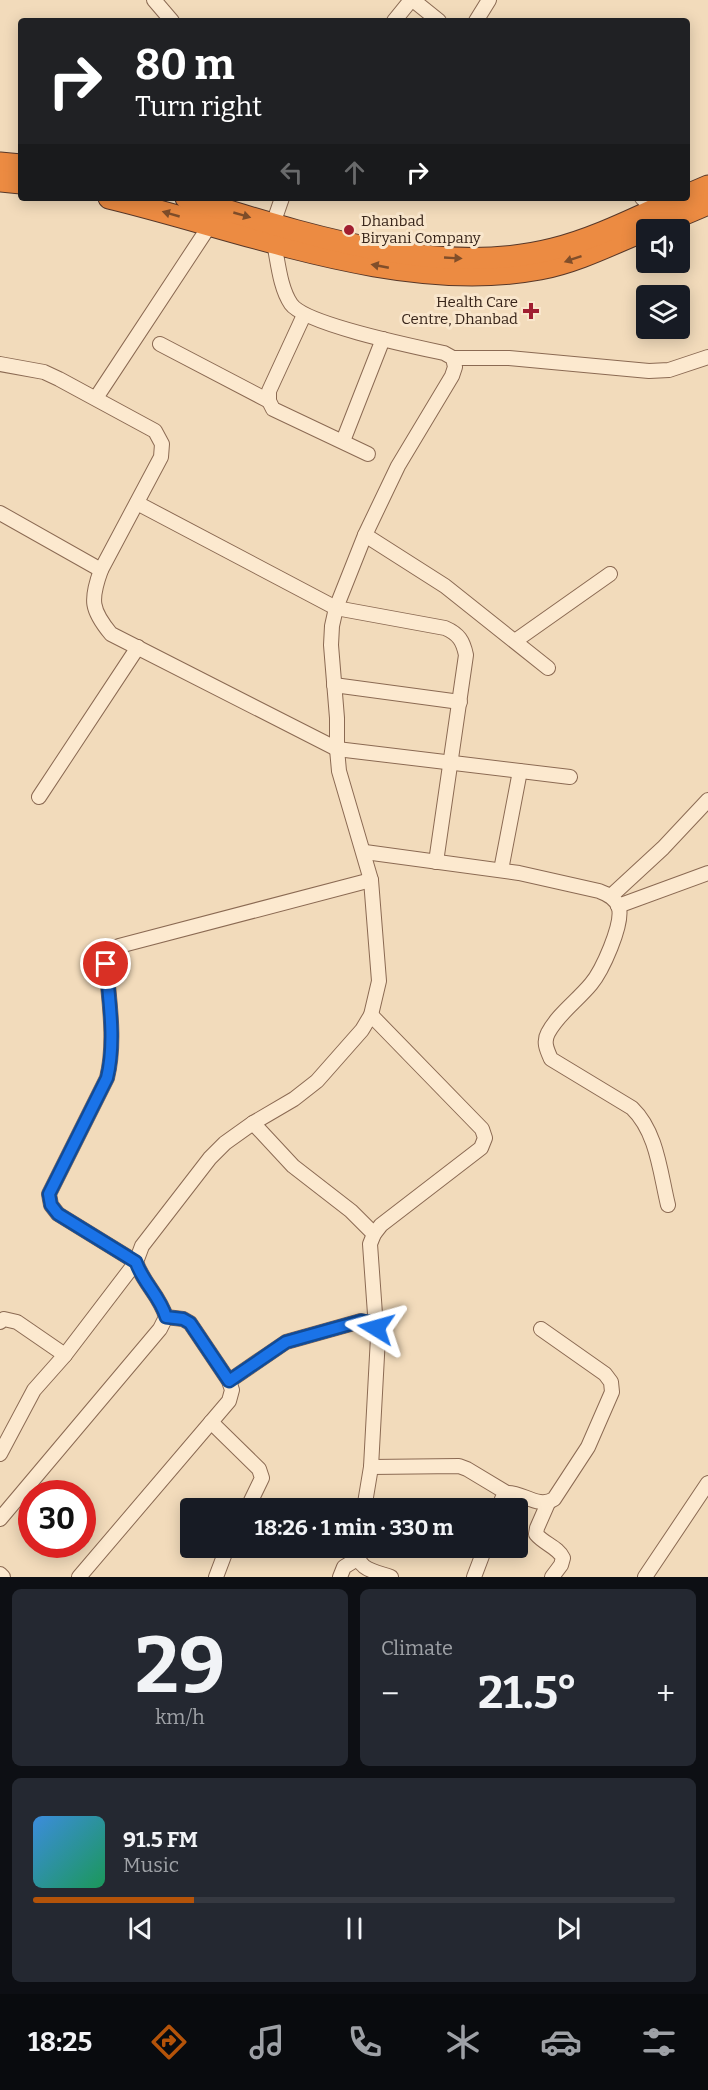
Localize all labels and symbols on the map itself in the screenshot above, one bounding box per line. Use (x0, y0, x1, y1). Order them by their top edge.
one-way arrow (162, 209, 180, 218)
one-way arrow (233, 210, 251, 220)
place label: Dhanbad Biryani Company (361, 212, 481, 247)
marker: Dhanbad Biryani Company (342, 223, 356, 237)
one-way arrow (444, 253, 463, 262)
one-way arrow (564, 255, 582, 264)
one-way arrow (371, 261, 390, 270)
place label: Health Care Centre, Dhanbad (401, 293, 518, 328)
marker: Health Care Centre, Dhanbad (522, 302, 540, 320)
pin (80, 938, 131, 989)
position arrow (344, 1296, 408, 1360)
speed limit sign: 30 (18, 1480, 96, 1558)

